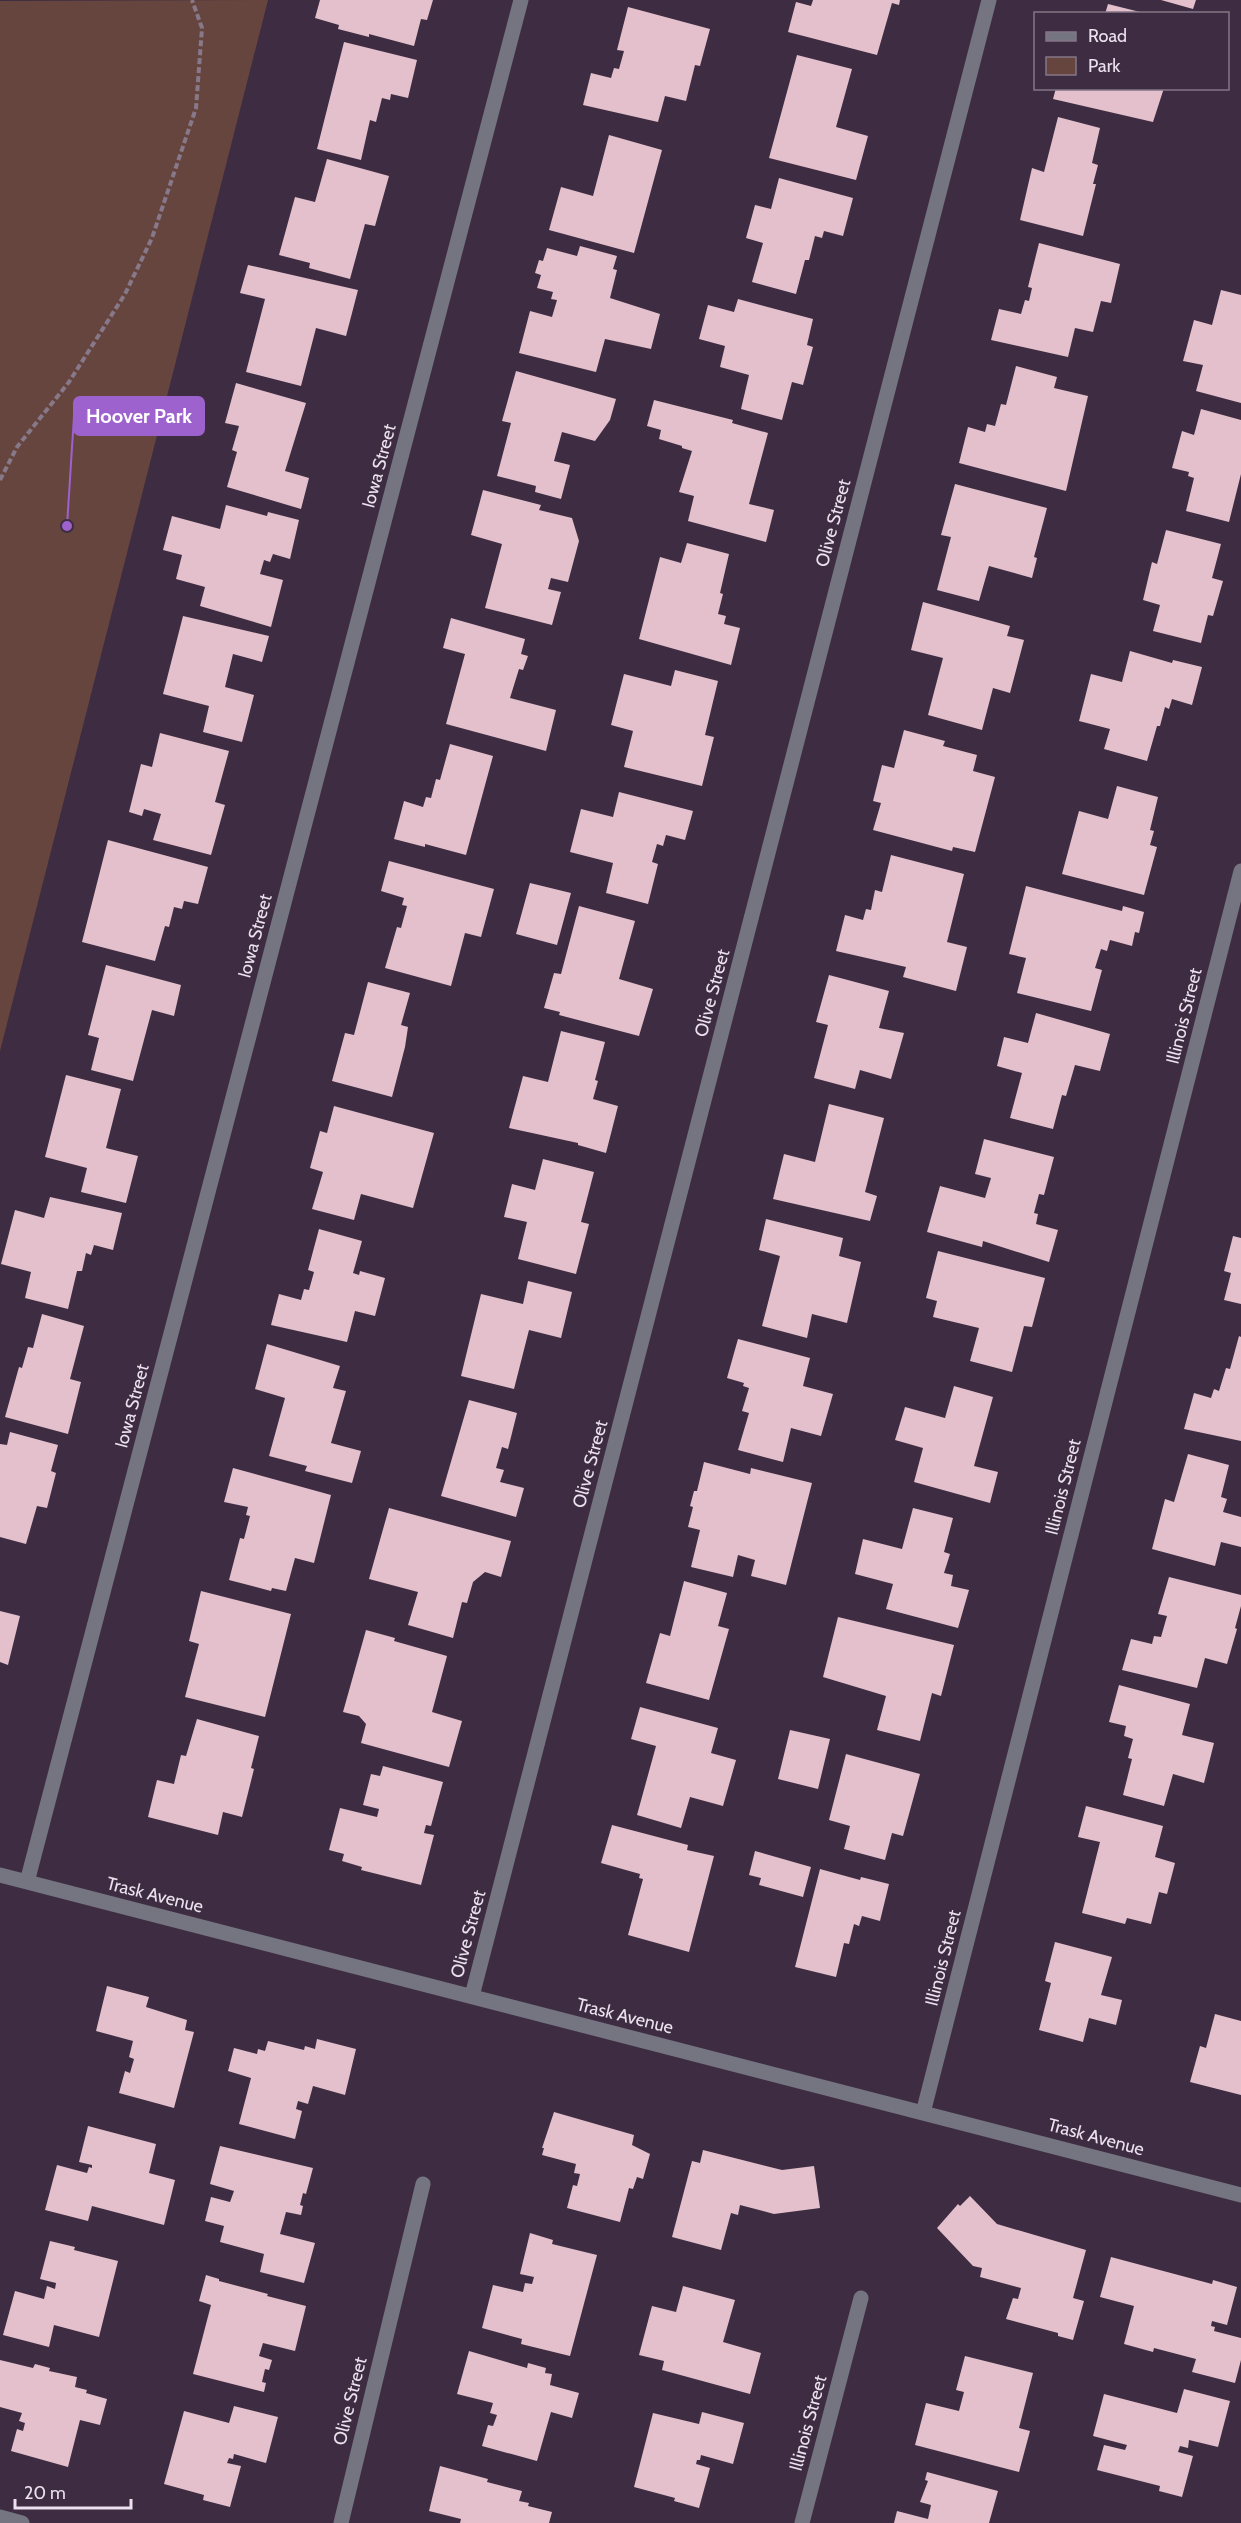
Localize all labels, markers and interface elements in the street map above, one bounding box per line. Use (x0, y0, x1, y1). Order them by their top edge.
legend (1034, 12, 1229, 90)
text: Road (1088, 25, 1127, 47)
text: Park (1088, 55, 1121, 77)
callout: Hoover Park (74, 397, 204, 435)
text: Hoover Park (86, 404, 192, 428)
street label: Iowa Street (357, 422, 401, 510)
street label: Olive Street (811, 477, 855, 569)
street label: Iowa Street (233, 892, 277, 980)
street label: Olive Street (690, 947, 734, 1039)
street label: Illinois Street (1161, 966, 1207, 1066)
street label: Iowa Street (110, 1362, 154, 1450)
street label: Olive Street (568, 1418, 612, 1510)
street label: Illinois Street (1040, 1437, 1086, 1537)
street label: Trask Avenue (104, 1872, 206, 1918)
street label: Olive Street (446, 1888, 490, 1980)
street label: Illinois Street (920, 1908, 966, 2008)
street label: Trask Avenue (574, 1993, 676, 2039)
street label: Trask Avenue (1045, 2114, 1147, 2160)
street label: Olive Street (328, 2355, 372, 2447)
street label: Illinois Street (785, 2373, 831, 2473)
scale bar (15, 2472, 130, 2510)
text: 20 m (24, 2482, 66, 2504)

